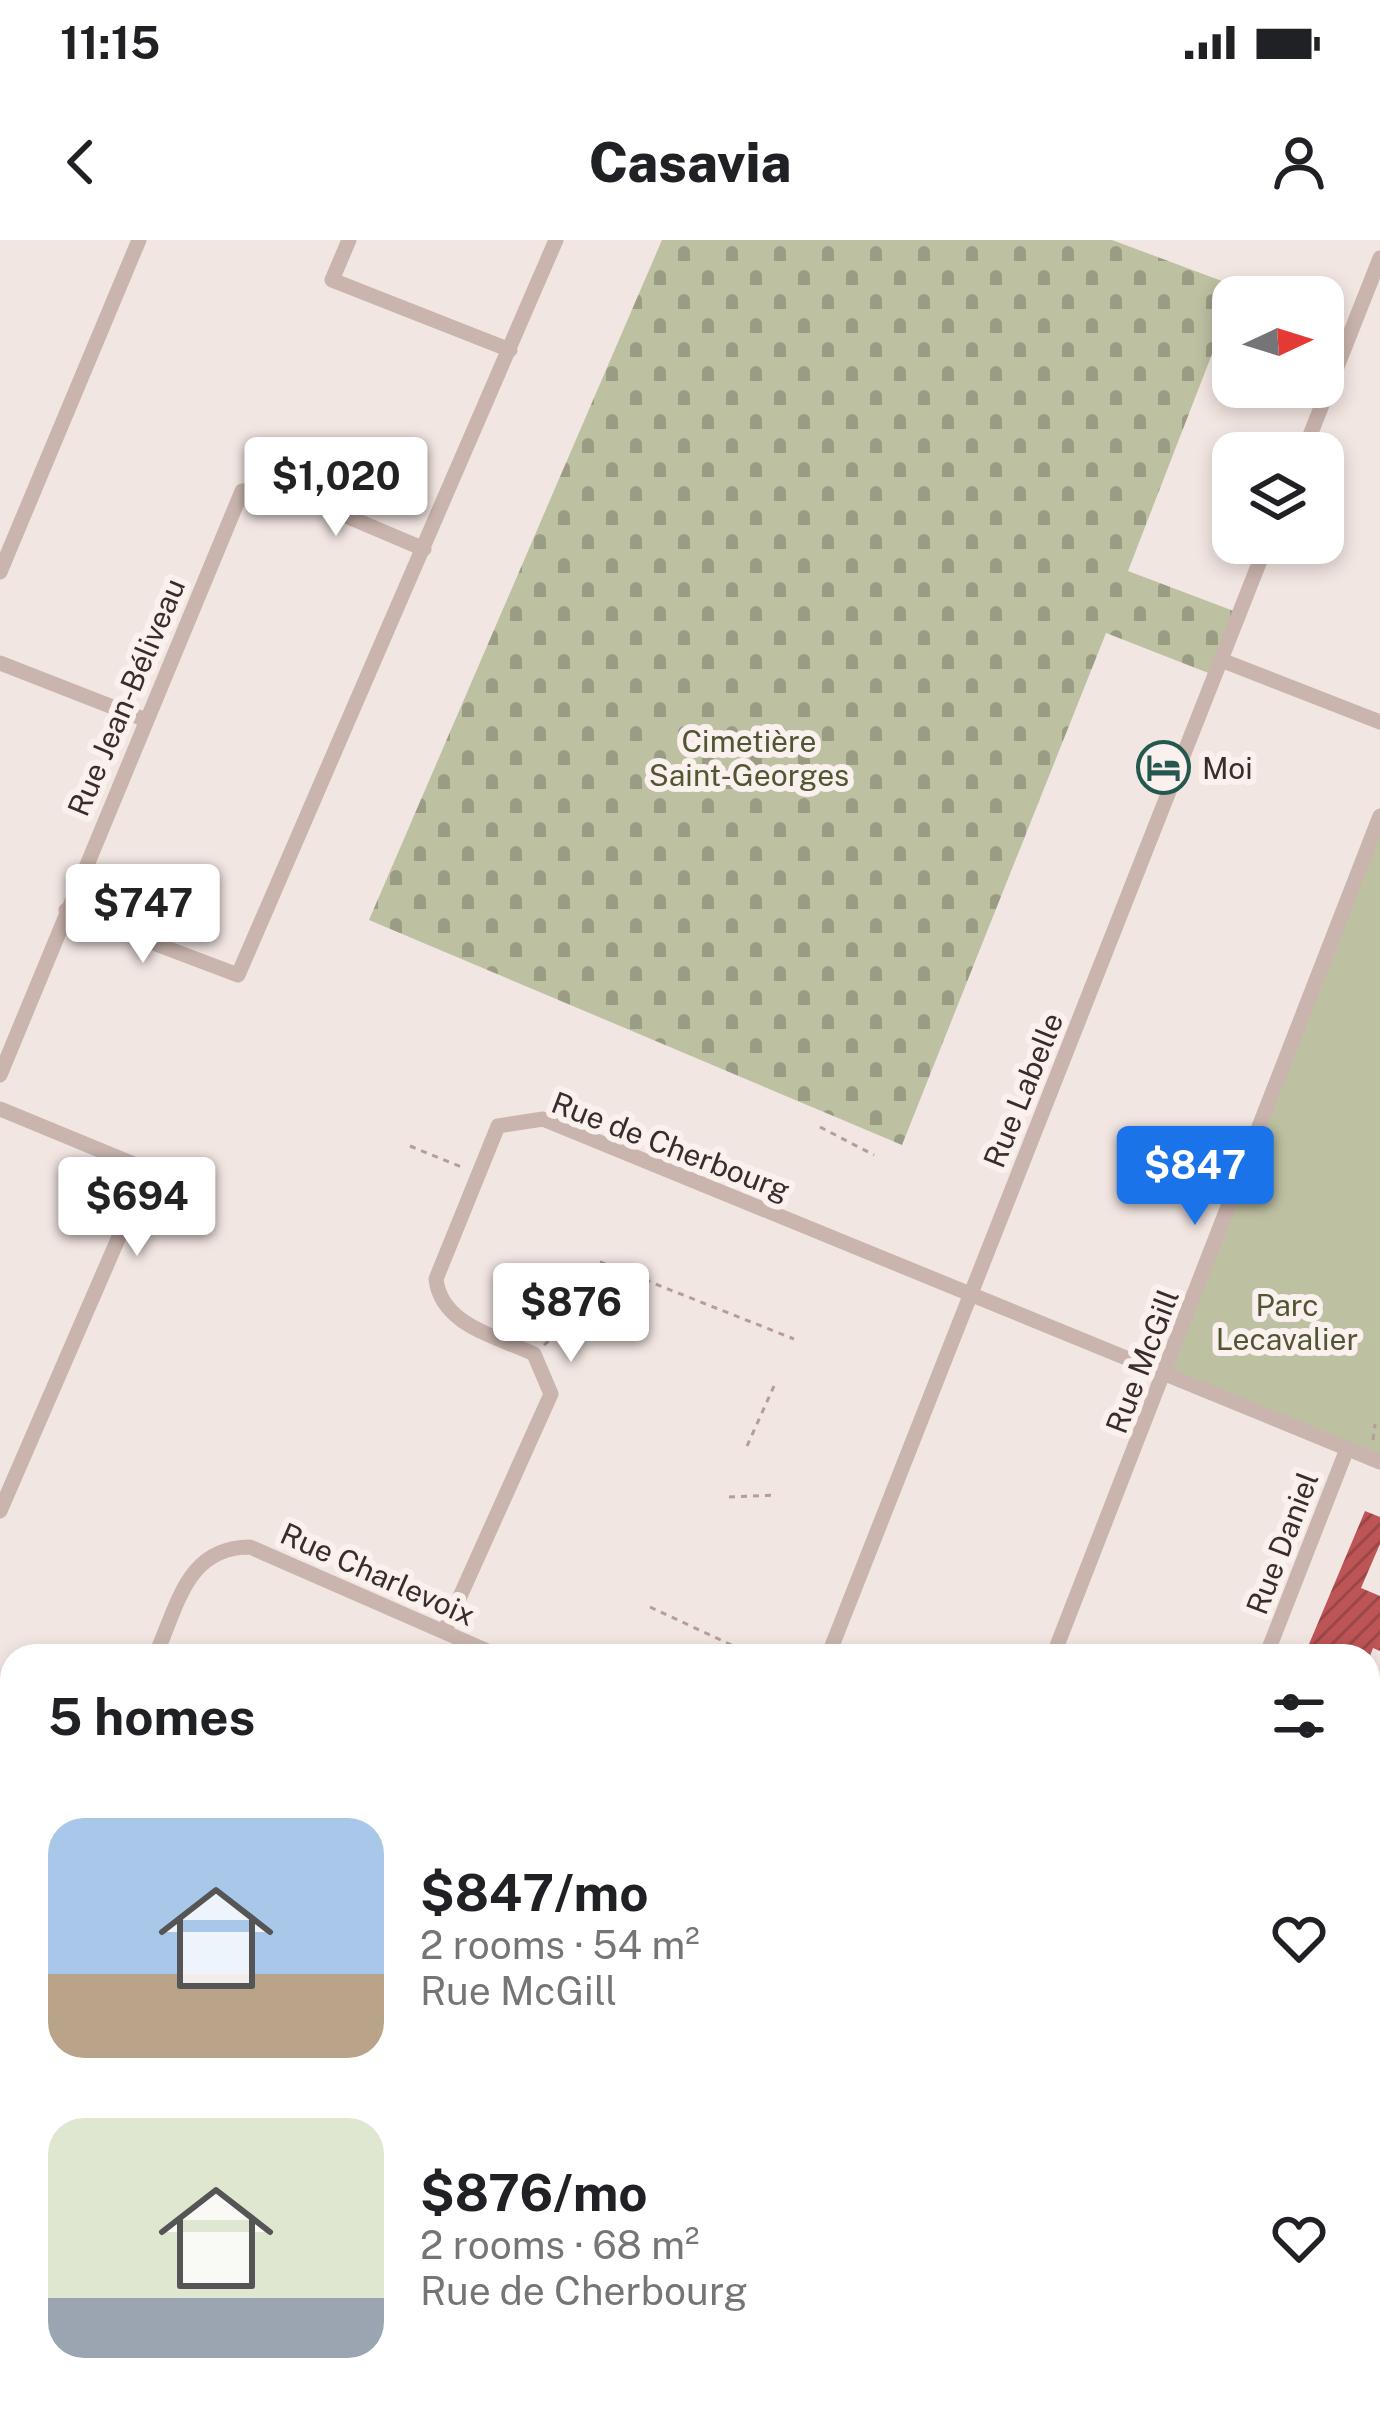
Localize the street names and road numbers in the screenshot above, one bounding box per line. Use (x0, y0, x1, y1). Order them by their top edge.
street label: Rue Jean-Béliveau (60, 573, 192, 821)
street label: Rue Labelle (976, 1007, 1070, 1173)
street label: Rue de Cherbourg (547, 1084, 795, 1208)
street label: Rue McGill (1098, 1284, 1186, 1438)
street label: Rue Daniel (1238, 1467, 1326, 1619)
street label: Rue Charlevoix (275, 1515, 481, 1633)

